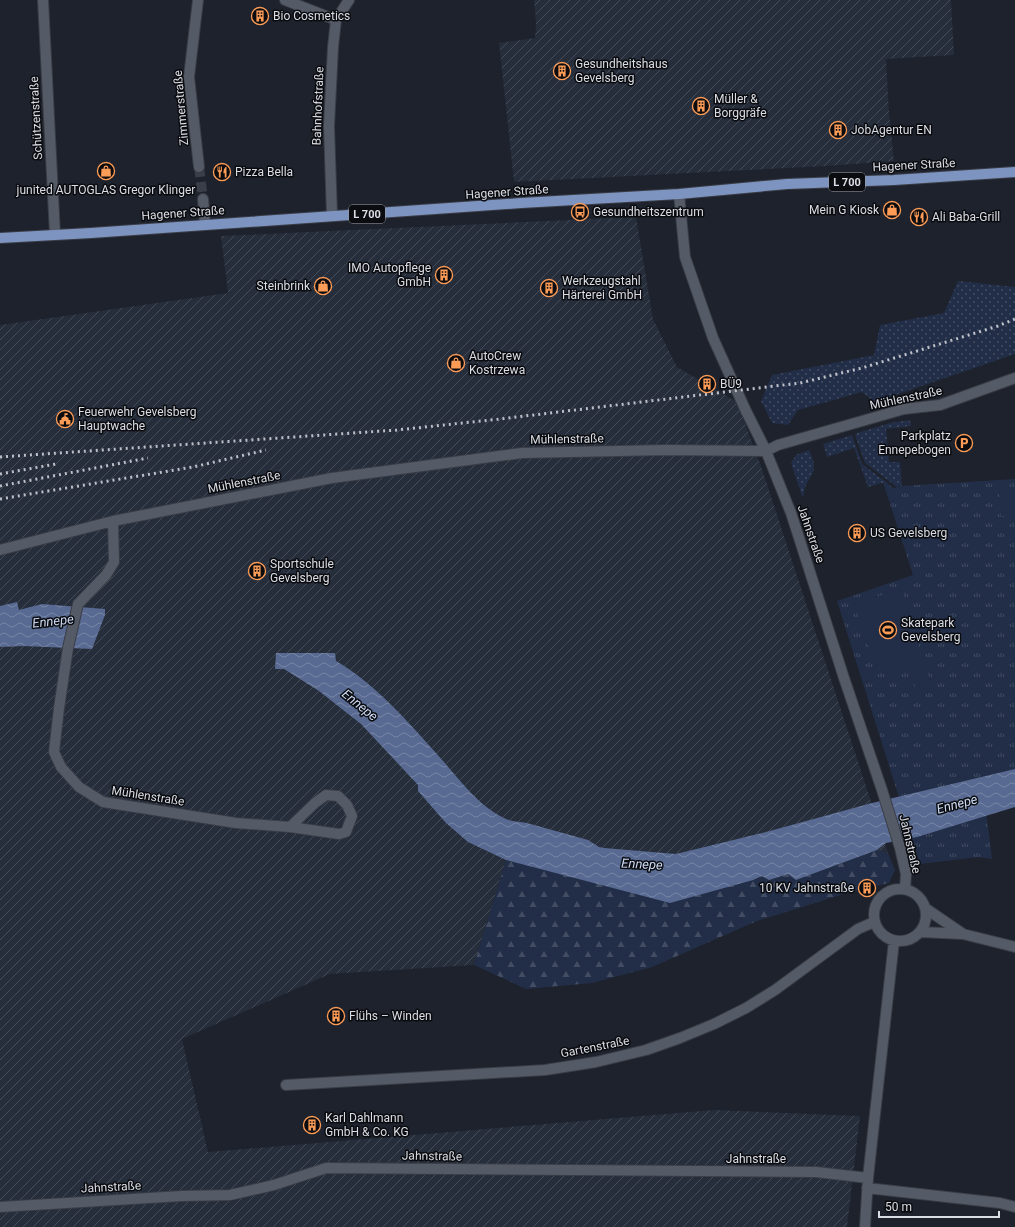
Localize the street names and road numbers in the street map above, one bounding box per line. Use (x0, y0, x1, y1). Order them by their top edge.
street label: Bahnhofstraße (310, 66, 326, 146)
street label: Zimmerstraße (171, 70, 191, 146)
street label: Schützenstraße (27, 76, 45, 160)
street label: Hagener Straße (872, 156, 956, 174)
road number: L 700 (829, 173, 865, 191)
street label: Hagener Straße (465, 182, 549, 202)
street label: Hagener Straße (141, 203, 225, 223)
road number: L 700 (349, 205, 385, 223)
street label: Mühlenstraße (869, 384, 943, 412)
street label: Mühlenstraße (530, 431, 604, 447)
street label: Mühlenstraße (207, 468, 281, 496)
street label: Jahnstraße (795, 503, 827, 565)
street label: Mühlenstraße (111, 783, 185, 809)
street label: Jahnstraße (896, 813, 924, 875)
street label: Gartenstraße (559, 1033, 631, 1061)
street label: Jahnstraße (402, 1148, 462, 1164)
street label: Jahnstraße (726, 1152, 786, 1166)
street label: Jahnstraße (80, 1178, 142, 1196)

